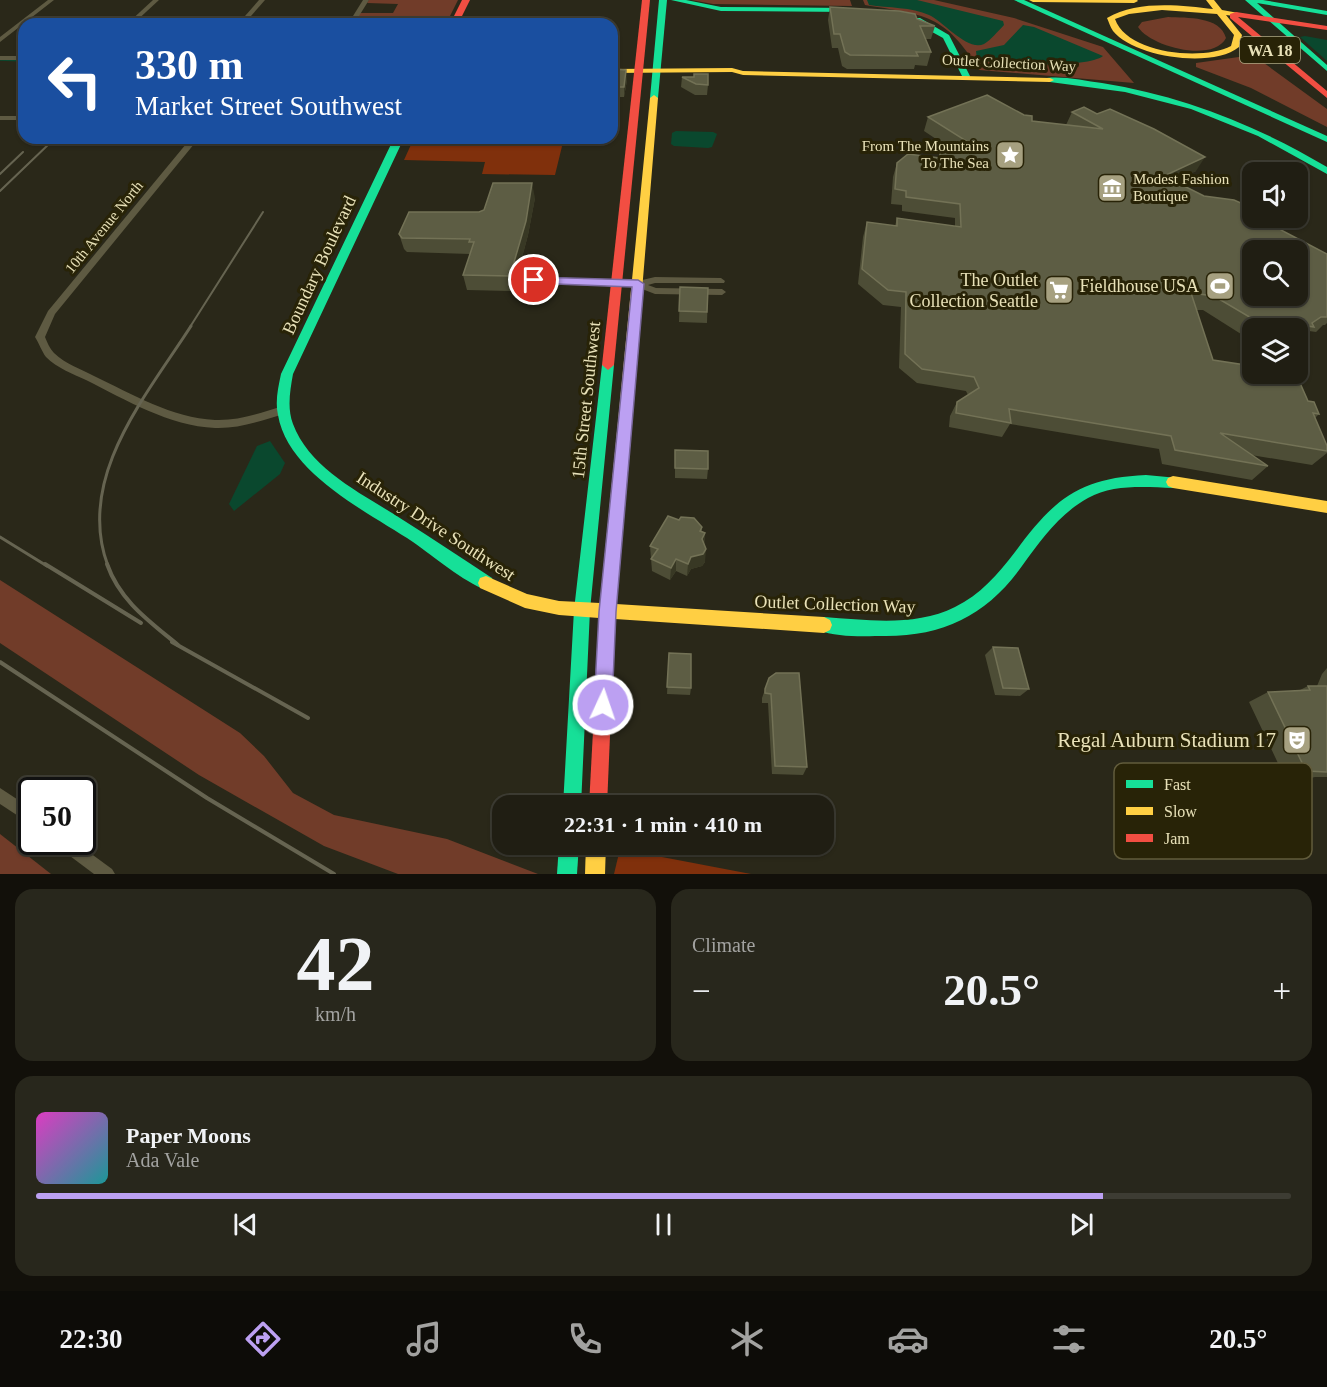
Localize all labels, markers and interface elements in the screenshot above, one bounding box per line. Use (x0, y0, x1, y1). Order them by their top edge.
road number: WA 18 (1240, 37, 1300, 63)
icon: left (36, 42, 114, 120)
text: 330 m (135, 42, 244, 88)
street label: Outlet Collection Way (942, 51, 1077, 75)
text: Market Street Southwest (135, 91, 402, 121)
place label: From The Mountains To The Sea (862, 138, 989, 171)
place icon: From The Mountains To The Sea (994, 139, 1026, 171)
map controls (1242, 162, 1308, 384)
button: sound (1242, 162, 1308, 228)
place label: Modest Fashion Boutique (1133, 171, 1230, 204)
museum icon: Modest Fashion Boutique (1096, 172, 1128, 204)
street label: 10th Avenue North (62, 177, 146, 276)
street label: Boundary Boulevard (278, 193, 360, 337)
button: search (1242, 240, 1308, 306)
pin (508, 254, 559, 305)
icon: arrive (517, 263, 550, 296)
place label: The Outlet Collection Seattle (910, 270, 1038, 311)
sports icon: Fieldhouse USA (1204, 270, 1236, 302)
supermarket icon: The Outlet Collection Seattle (1043, 274, 1075, 306)
place label: Fieldhouse USA (1079, 276, 1199, 296)
button: layers (1242, 318, 1308, 384)
street label: 15th Street Southwest (568, 320, 604, 480)
street label: Industry Drive Southwest (353, 467, 519, 585)
street label: Outlet Collection Way (754, 591, 916, 617)
position arrow (571, 673, 635, 737)
theatre icon: Regal Auburn Stadium 17 (1281, 724, 1313, 756)
place label: Regal Auburn Stadium 17 (1057, 728, 1276, 752)
legend (1114, 763, 1312, 859)
text: Fast (1164, 776, 1191, 793)
speed limit sign: 50 (18, 777, 96, 855)
text: Slow (1164, 803, 1197, 820)
text: 22:31 · 1 min · 410 m (564, 812, 762, 837)
text: Jam (1164, 830, 1190, 847)
text: 42 (297, 920, 375, 1007)
text: Climate (692, 934, 755, 956)
text: 20.5° (943, 965, 1040, 1015)
text: − (692, 973, 711, 1009)
text: + (1272, 973, 1291, 1009)
text: km/h (315, 1003, 356, 1025)
text: Paper Moons (126, 1123, 251, 1148)
text: Ada Vale (126, 1149, 200, 1171)
icon: previous (229, 1208, 262, 1241)
icon: pause (647, 1208, 680, 1241)
icon: next (1065, 1208, 1098, 1241)
icon: directions (242, 1318, 284, 1360)
icon: music (403, 1318, 445, 1360)
icon: phone (564, 1318, 606, 1360)
icon: climate (726, 1318, 768, 1360)
icon: car (887, 1318, 929, 1360)
icon: filters (1048, 1318, 1090, 1360)
text: 22:30 (60, 1324, 123, 1354)
text: 20.5° (1209, 1324, 1267, 1354)

